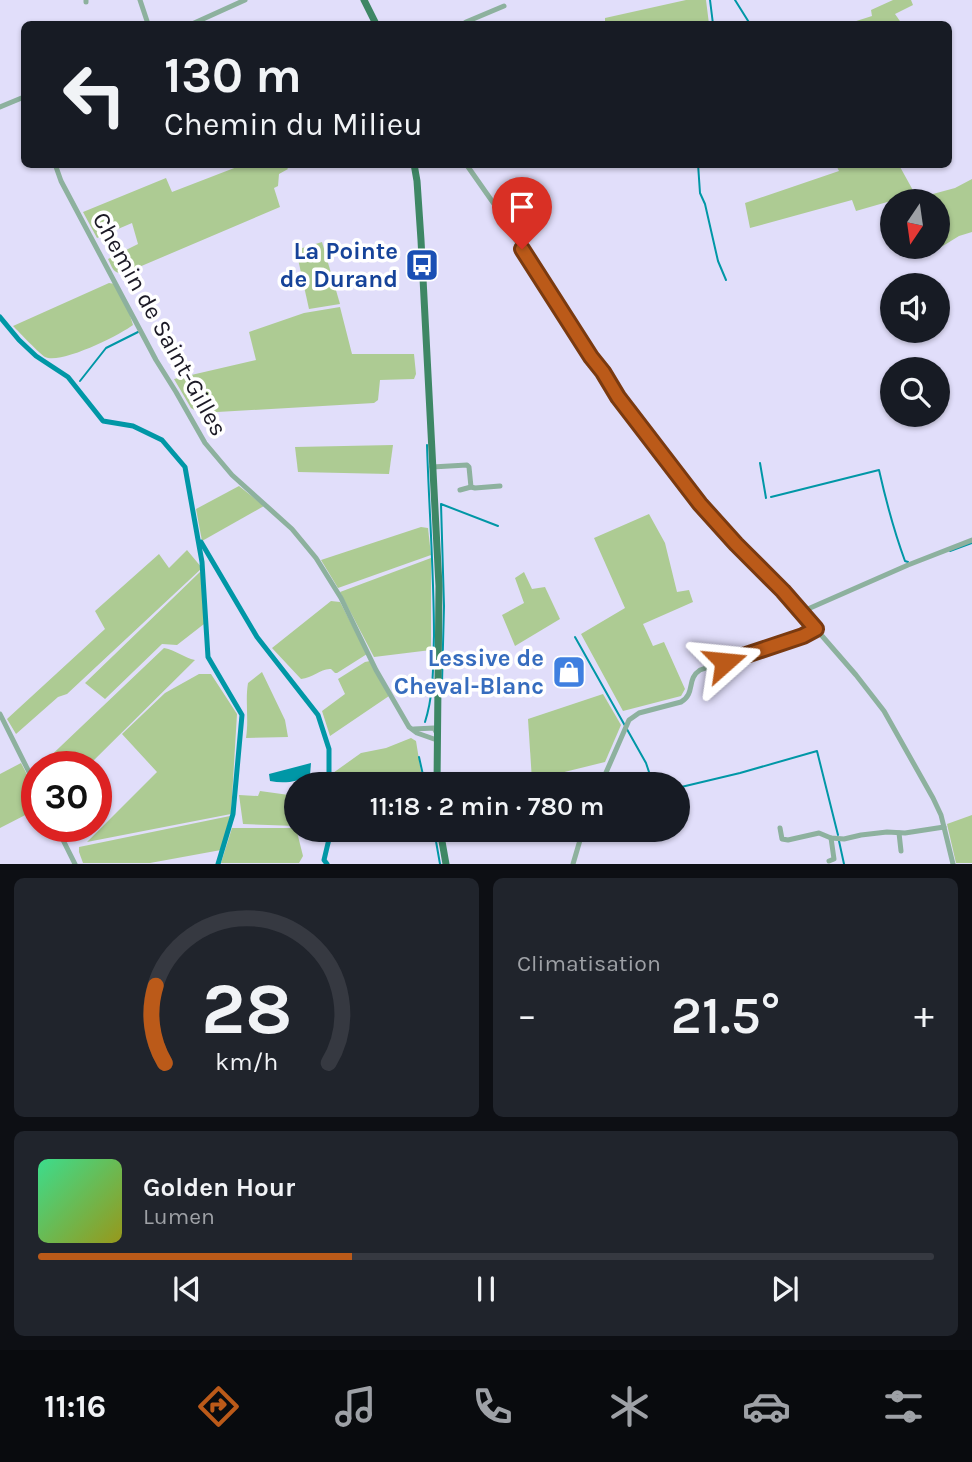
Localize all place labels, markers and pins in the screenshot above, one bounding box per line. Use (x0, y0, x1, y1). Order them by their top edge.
pin (492, 177, 552, 249)
place label: La Pointe de Durand (280, 237, 398, 293)
bus stop icon: La Pointe de Durand (403, 246, 441, 284)
place label: Lessive de Cheval-Blanc (394, 644, 544, 700)
shop icon: Lessive de Cheval-Blanc (550, 653, 588, 691)

